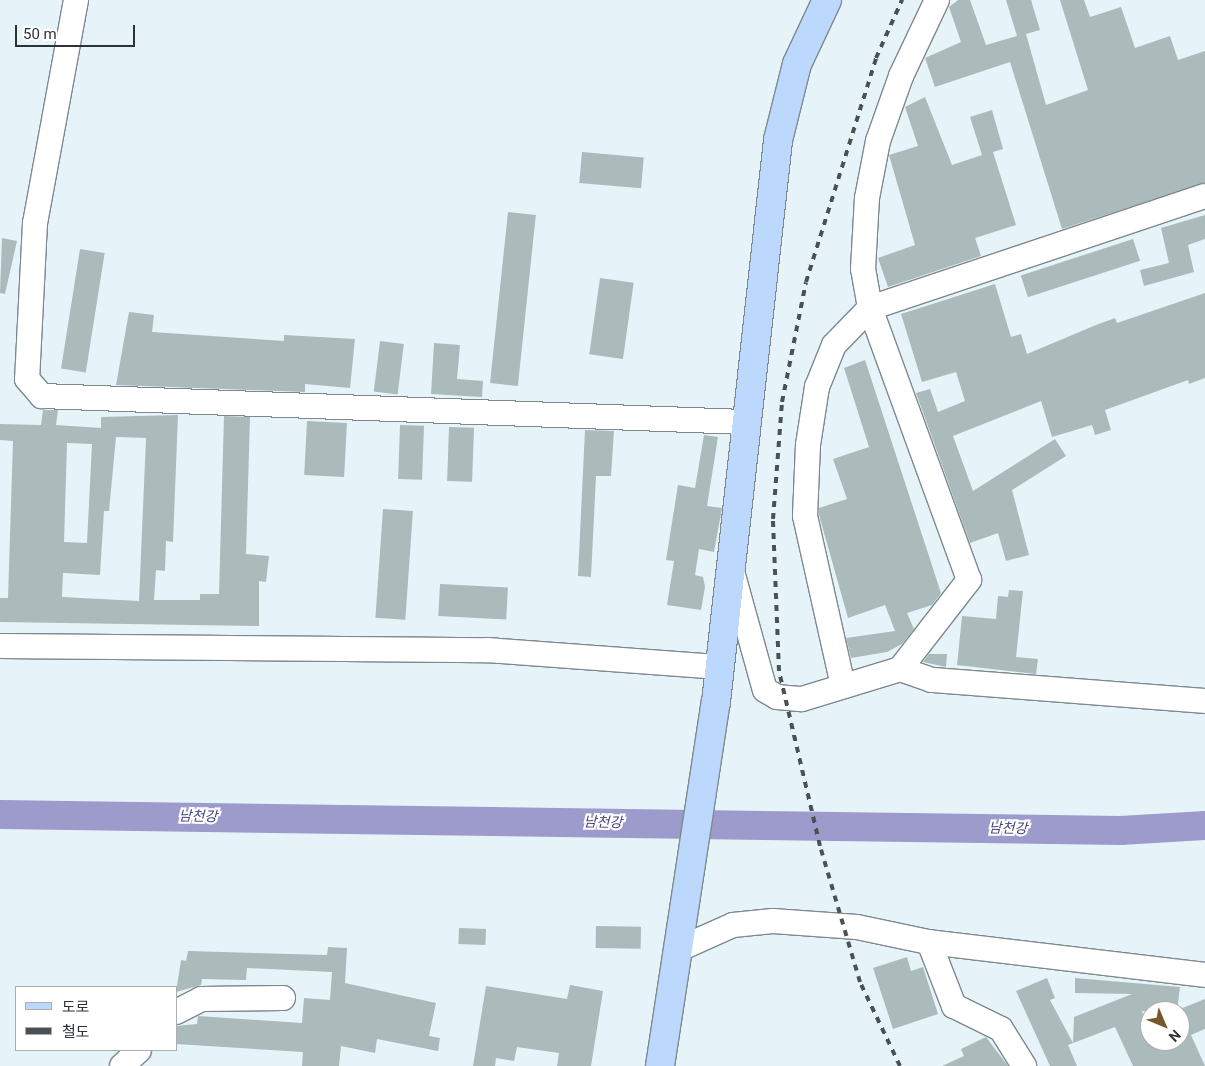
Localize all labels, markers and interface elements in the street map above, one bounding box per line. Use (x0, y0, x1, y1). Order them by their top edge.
scale bar (18, 15, 138, 47)
text: 50 m (23, 25, 57, 43)
water label: 남천강 (179, 807, 217, 825)
water label: 남천강 (584, 813, 622, 831)
water label: 남천강 (989, 819, 1027, 837)
legend (15, 986, 178, 1051)
text: 도로 (62, 998, 90, 1016)
north arrow (1140, 1001, 1190, 1051)
text: 철도 (62, 1023, 90, 1041)
text: N (1166, 1027, 1184, 1045)

